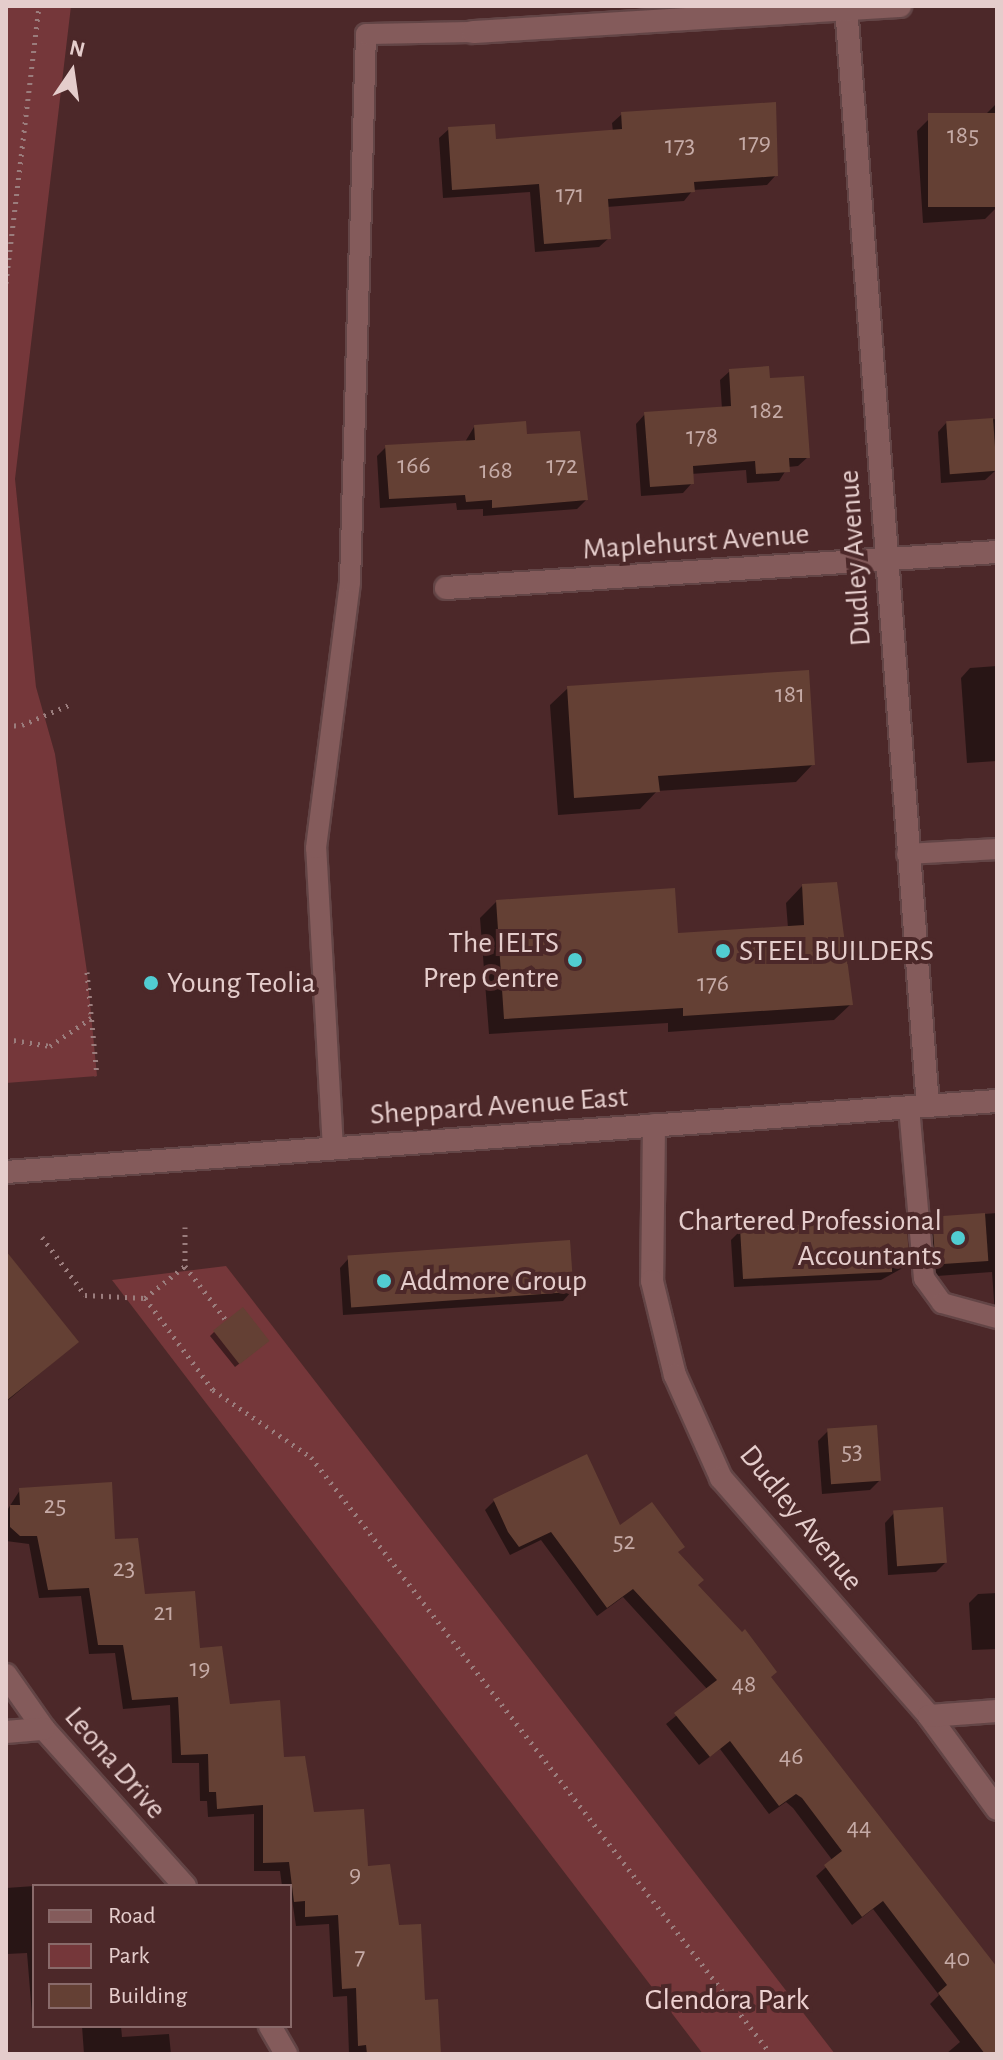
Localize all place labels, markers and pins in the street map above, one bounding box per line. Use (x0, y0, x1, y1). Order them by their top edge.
place label: The IELTS Prep Centre (423, 925, 559, 996)
place label: STEEL BUILDERS (739, 933, 934, 969)
marker: STEEL BUILDERS (714, 942, 732, 960)
marker: The IELTS Prep Centre (566, 951, 584, 969)
place label: Young Teolia (167, 965, 315, 1001)
marker: Young Teolia (142, 974, 160, 992)
place label: Chartered Professional Accountants (679, 1203, 942, 1274)
marker: Chartered Professional Accountants (949, 1229, 967, 1247)
place label: Addmore Group (400, 1263, 587, 1299)
marker: Addmore Group (375, 1272, 393, 1290)

